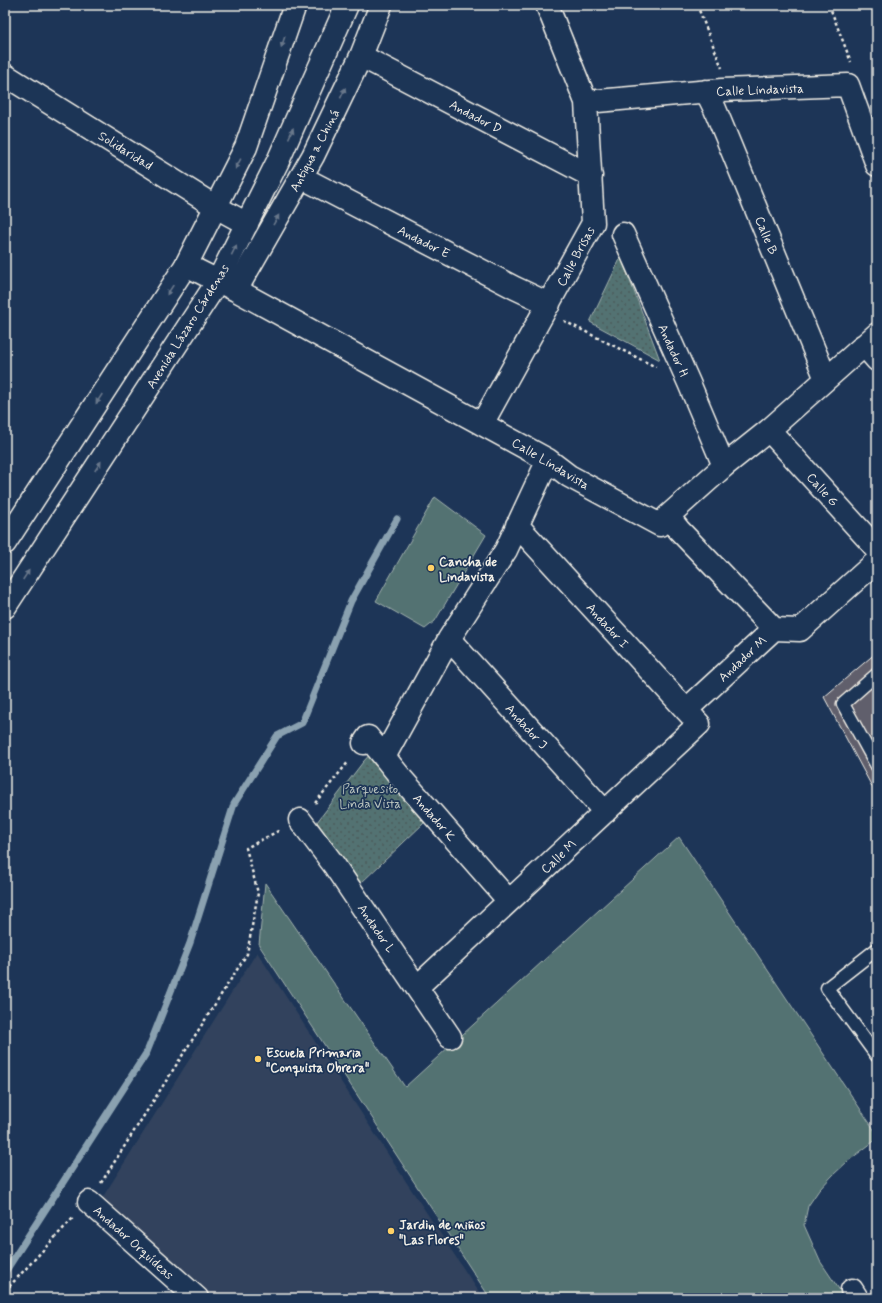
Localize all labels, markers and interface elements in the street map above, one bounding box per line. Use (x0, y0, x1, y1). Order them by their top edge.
one-way arrow (279, 36, 285, 48)
street label: Calle Lindavista (716, 80, 804, 101)
one-way arrow (340, 87, 346, 98)
street label: Andador D (446, 96, 505, 138)
street label: Antigua a Chiná (286, 106, 344, 195)
one-way arrow (288, 126, 294, 138)
street label: Solidaridad (95, 128, 156, 175)
one-way arrow (235, 158, 241, 170)
one-way arrow (272, 214, 279, 226)
street label: Calle B (750, 214, 781, 257)
street label: Andador E (394, 222, 453, 263)
street label: Calle Brisas (553, 223, 599, 290)
one-way arrow (231, 244, 237, 255)
street label: Avenida Lázaro Cárdenas (143, 261, 234, 392)
one-way arrow (166, 285, 174, 296)
street label: Andador H (653, 322, 692, 380)
one-way arrow (95, 394, 103, 404)
street label: Calle Lindavista (508, 434, 592, 494)
one-way arrow (94, 460, 101, 472)
street label: Calle G (802, 469, 842, 511)
place label: Cancha de Lindavista (439, 554, 497, 586)
marker: Cancha de Lindavista (426, 563, 436, 573)
one-way arrow (23, 569, 30, 581)
street label: Andador I (582, 600, 632, 652)
street label: Andador M (715, 632, 771, 686)
street label: Andador J (501, 701, 551, 753)
park label: Parquesito Linda Vista (339, 781, 401, 813)
street label: Andador K (409, 791, 459, 845)
street label: Calle M (538, 836, 580, 878)
street label: Andador L (353, 901, 398, 957)
place label: Escuela Primaria "Conquista Obrera" (266, 1045, 369, 1077)
marker: Escuela Primaria "Conquista Obrera" (253, 1054, 263, 1064)
street label: Andador Orquídeas (89, 1202, 177, 1284)
place label: Jardin de niños "Las Flores" (399, 1217, 486, 1249)
marker: Jardin de niños "Las Flores" (386, 1226, 396, 1236)

